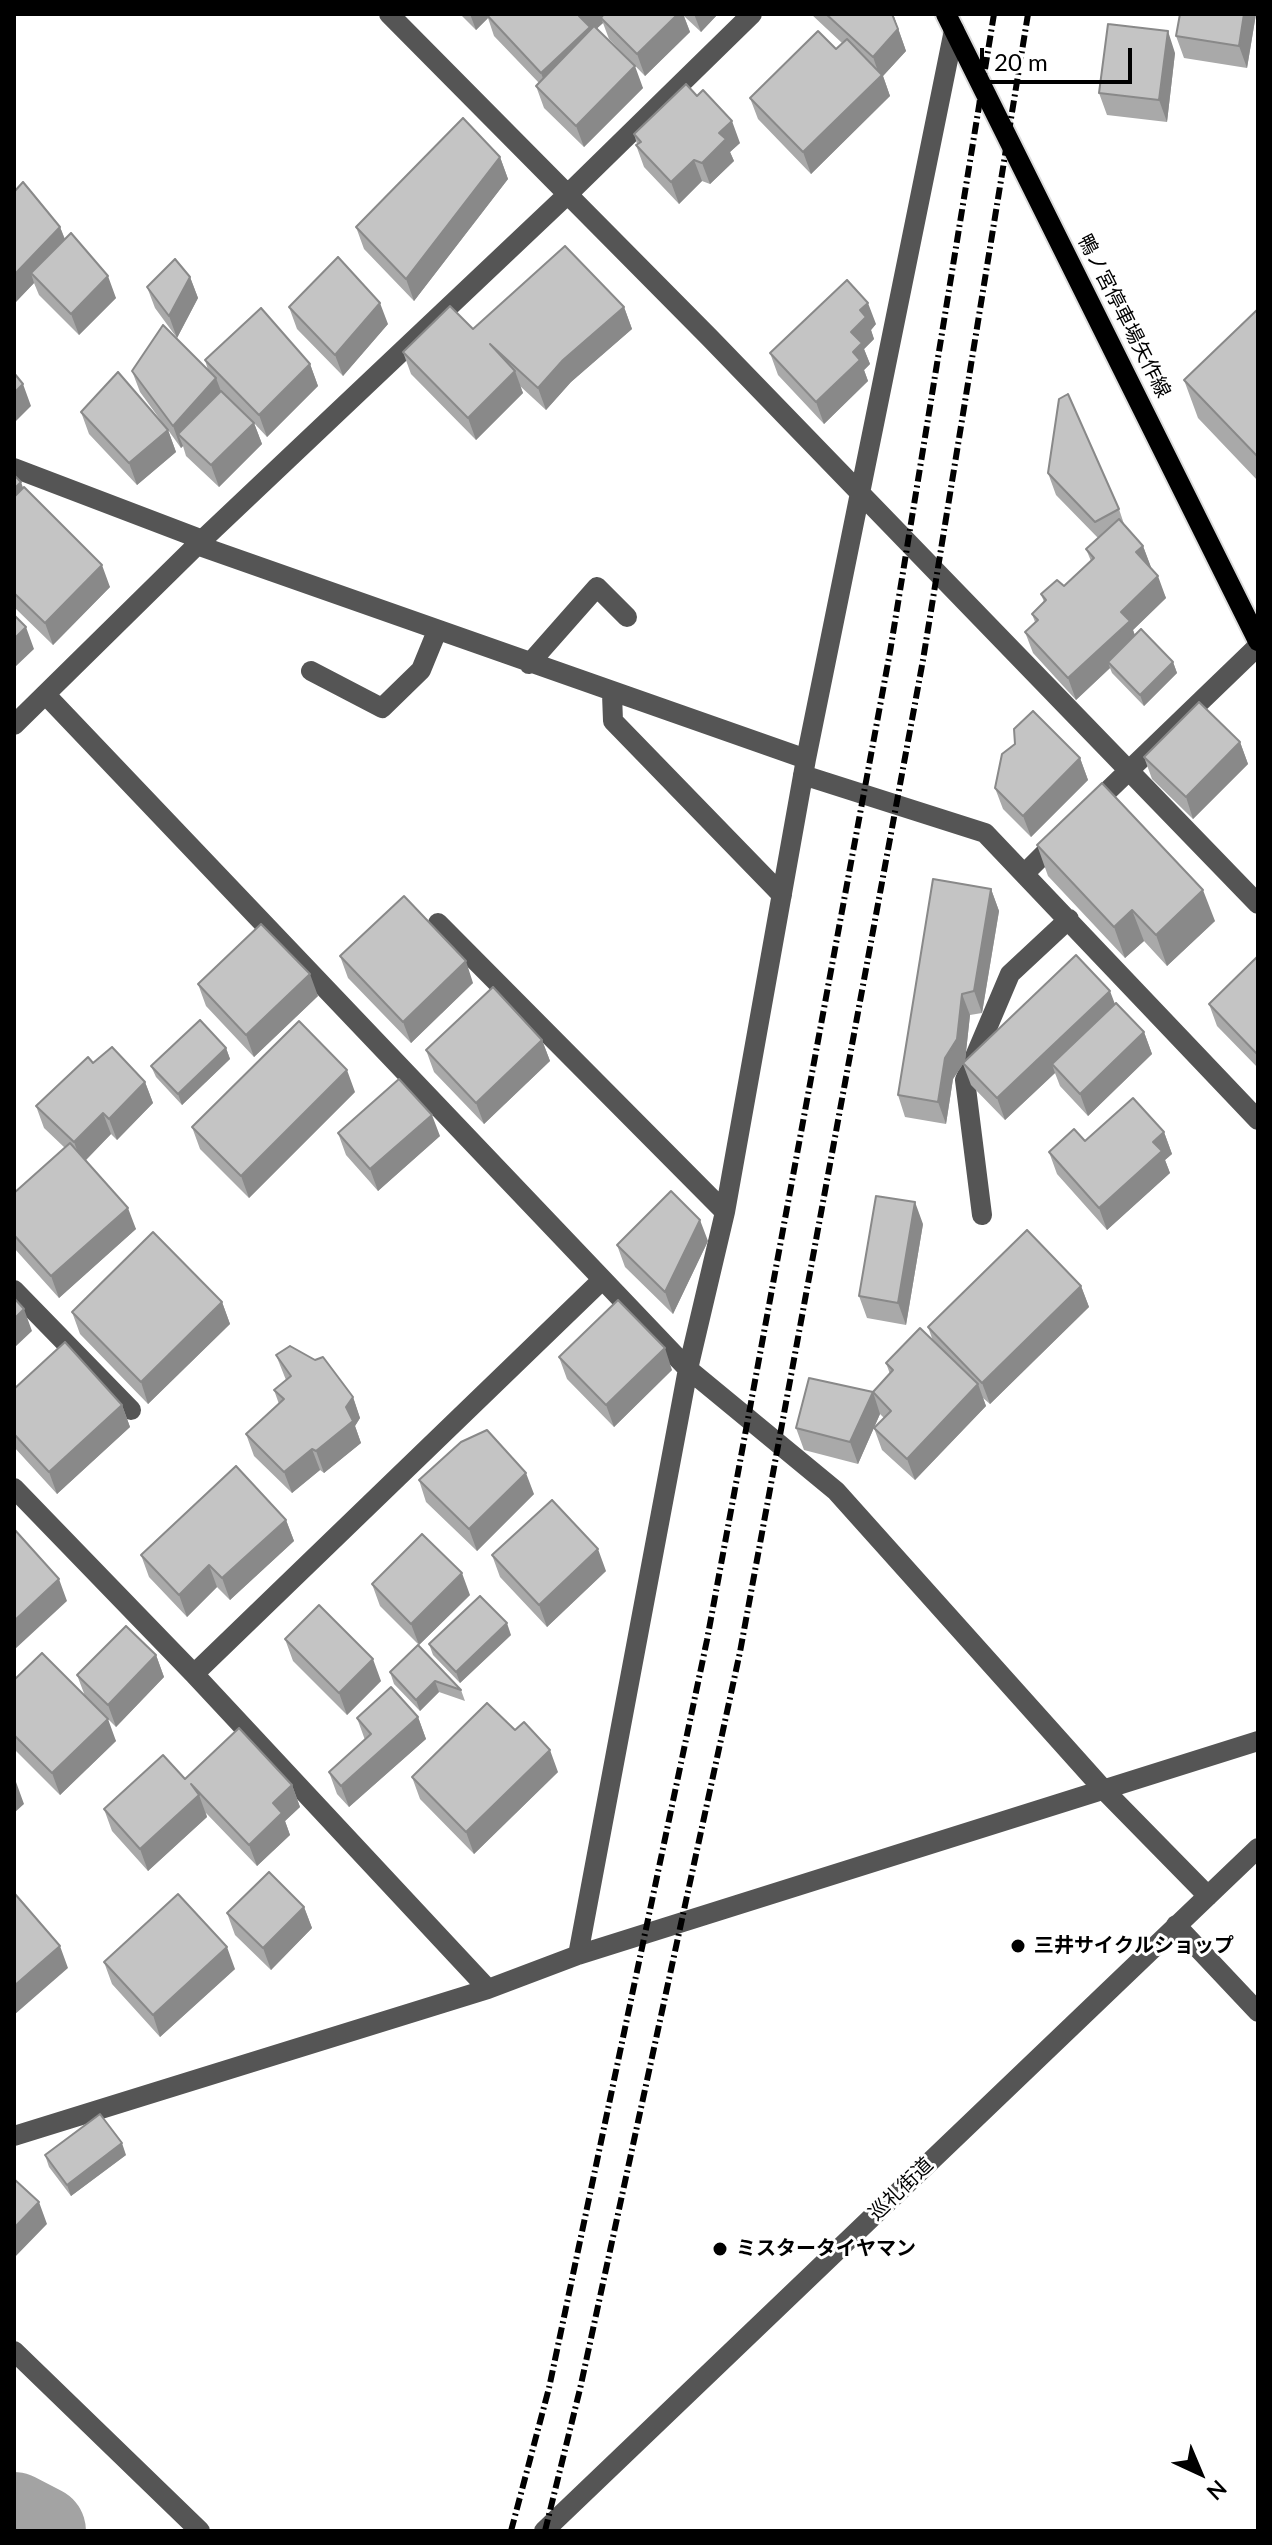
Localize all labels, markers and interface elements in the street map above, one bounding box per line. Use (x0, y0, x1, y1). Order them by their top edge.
scale bar (984, 32, 1136, 82)
text: 20 m (994, 47, 1048, 76)
street label: 鴨ノ宮停車場矢作線 (1072, 230, 1176, 402)
place label: 三井サイクルショップ (1034, 1934, 1234, 1958)
marker: 三井サイクルショップ (1009, 1937, 1027, 1955)
street label: 巡礼街道 (864, 2153, 938, 2225)
place label: ミスタータイヤマン (736, 2237, 916, 2261)
marker: ミスタータイヤマン (711, 2240, 729, 2258)
north arrow (1160, 2433, 1240, 2513)
text: N (1202, 2475, 1233, 2506)

